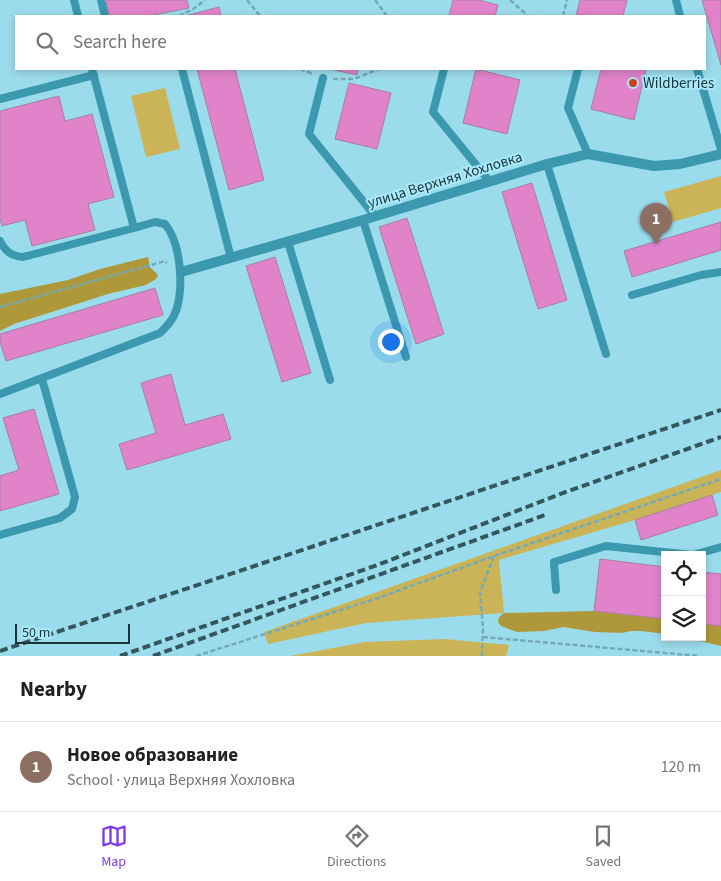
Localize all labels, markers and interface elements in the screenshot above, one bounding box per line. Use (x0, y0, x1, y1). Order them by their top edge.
search box (15, 15, 706, 70)
icon: search (33, 29, 61, 57)
text: Search here (73, 29, 167, 56)
place label: Wildberries (643, 73, 714, 94)
marker: Wildberries (627, 77, 639, 89)
street label: улица Верхняя Хохловка (365, 146, 525, 214)
pin: 1 (640, 203, 672, 244)
your location (378, 329, 404, 355)
map controls (661, 551, 706, 641)
button: locate (661, 551, 706, 596)
button: layers (661, 596, 706, 641)
scale bar (15, 621, 130, 644)
text: 50 m (22, 623, 50, 643)
text: Nearby (20, 674, 87, 704)
text: Новое образование (67, 742, 238, 769)
text: 1 (32, 756, 40, 778)
text: 120 m (661, 756, 701, 778)
text: School · улица Верхняя Хохловка (67, 769, 295, 791)
tab: Map (100, 822, 128, 872)
tab: Directions (327, 822, 386, 872)
tab: Saved (586, 822, 621, 872)

